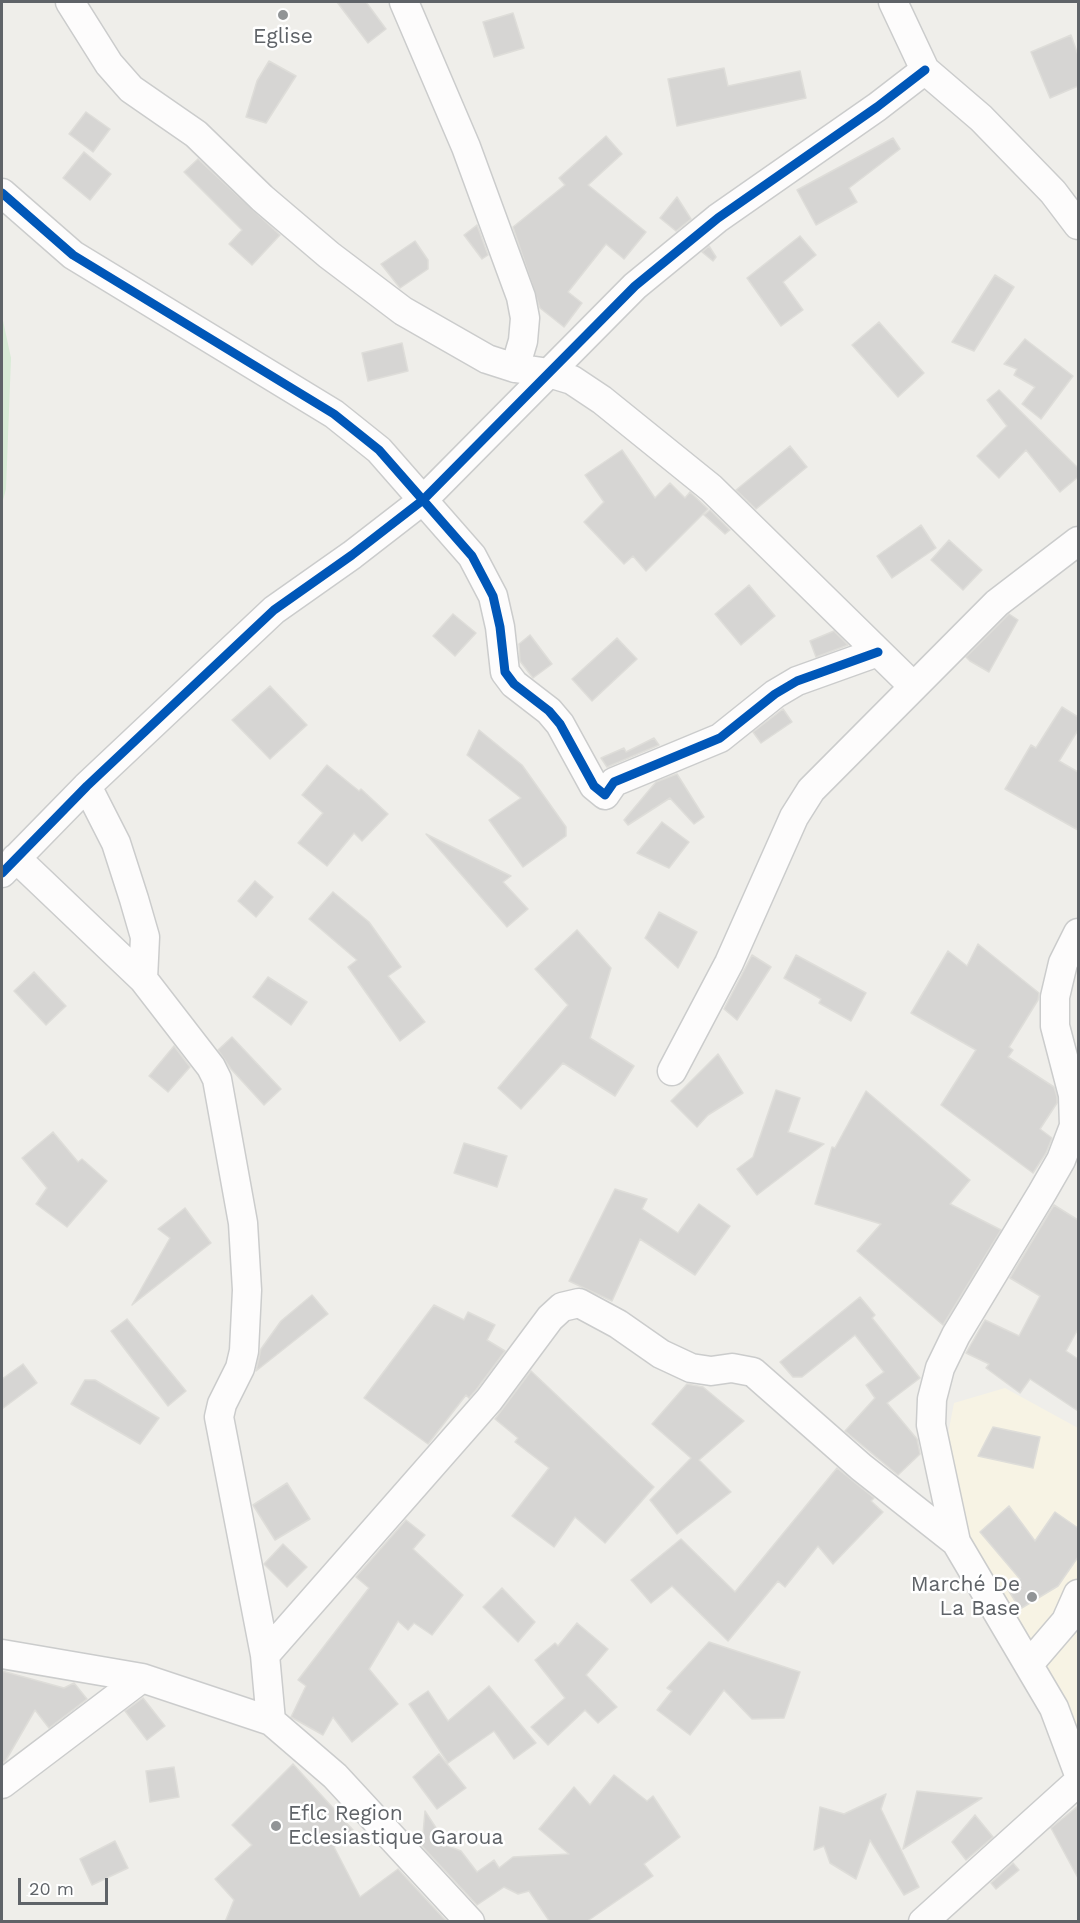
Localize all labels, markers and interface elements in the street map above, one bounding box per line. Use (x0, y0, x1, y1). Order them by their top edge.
marker: Eglise (276, 8, 290, 22)
place label: Eglise (253, 24, 313, 50)
place label: Marché De La Base (911, 1572, 1020, 1622)
marker: Marché De La Base (1025, 1590, 1039, 1604)
place label: Eflc Region Eclesiastique Garoua (288, 1801, 503, 1851)
marker: Eflc Region Eclesiastique Garoua (269, 1819, 283, 1833)
scale bar (21, 1866, 111, 1904)
text: 20 m (29, 1878, 74, 1899)

